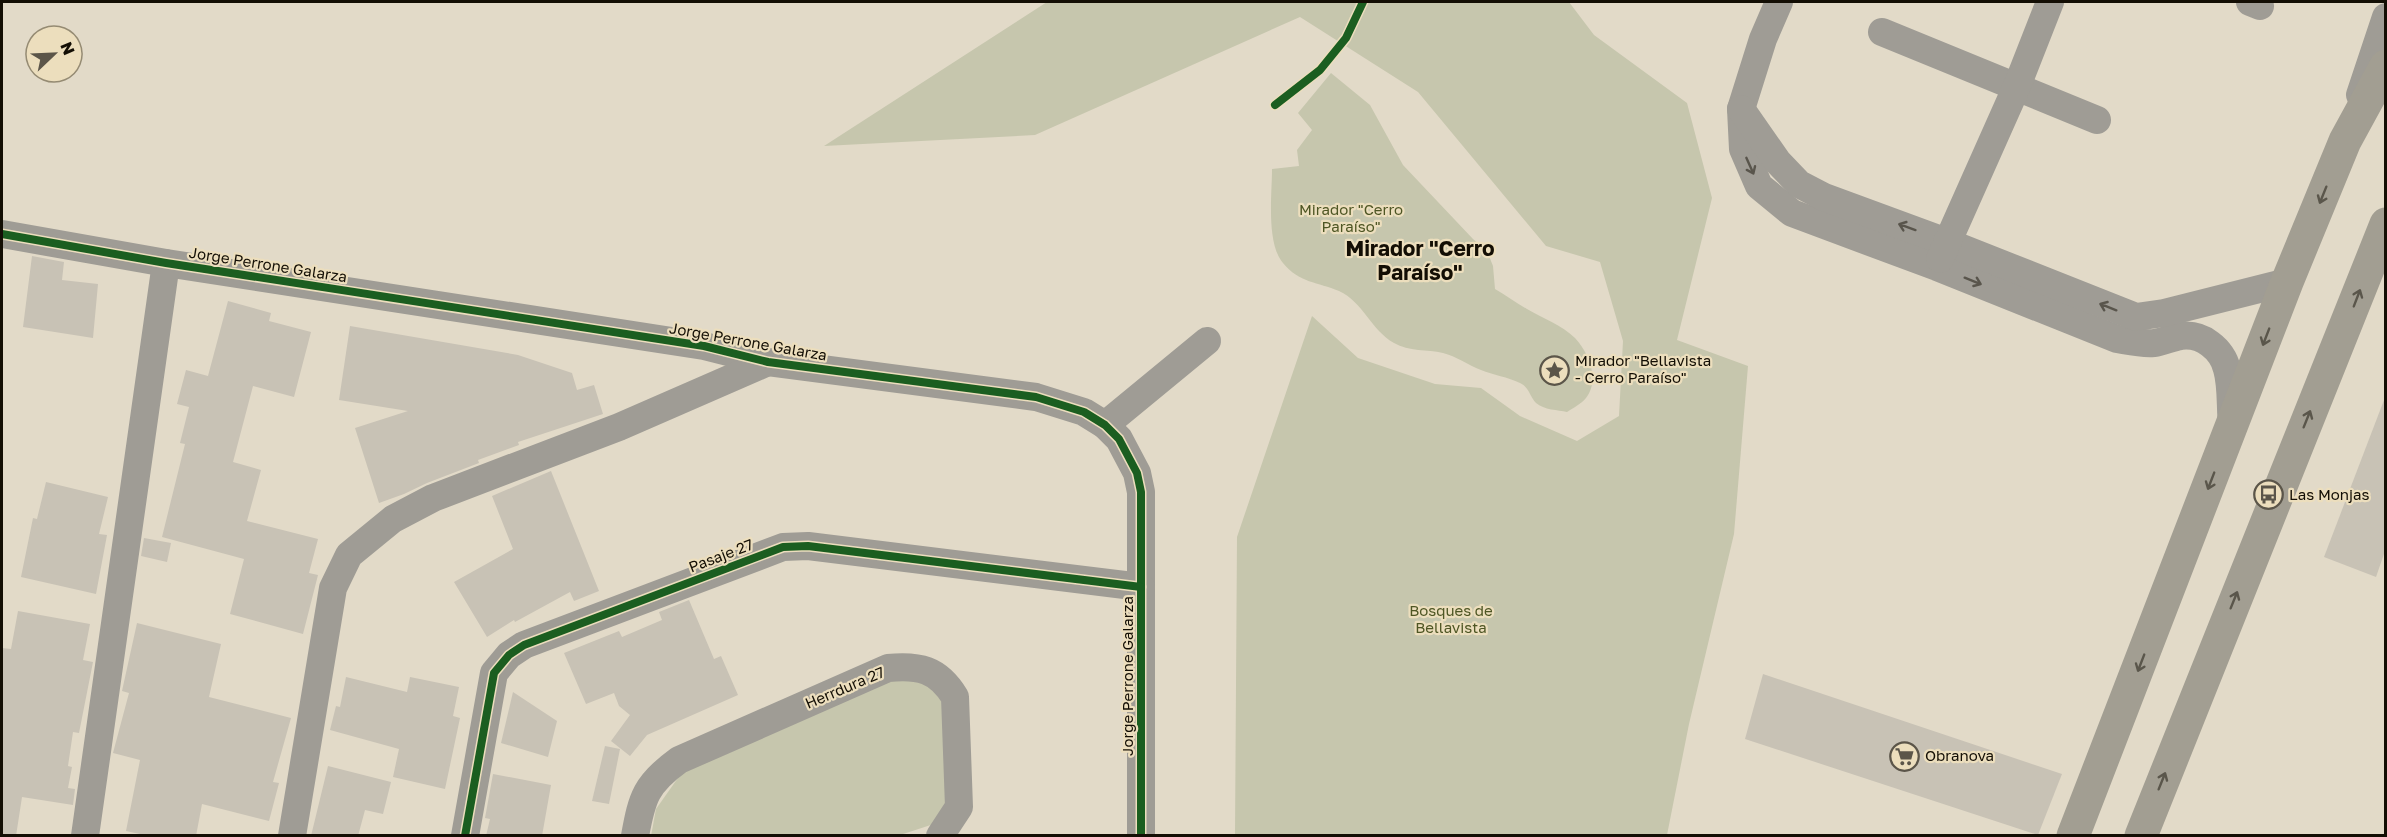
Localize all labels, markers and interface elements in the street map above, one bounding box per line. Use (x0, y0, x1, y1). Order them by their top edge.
north arrow (24, 24, 84, 84)
text: N (56, 39, 79, 58)
one-way arrow (1745, 156, 1756, 175)
one-way arrow (2317, 185, 2328, 203)
park label: Mirador "Cerro Paraíso" (1299, 200, 1403, 235)
one-way arrow (1898, 221, 1917, 232)
district label: Mirador "Cerro Paraíso" (1345, 235, 1495, 285)
street label: Jorge Perrone Galarza (188, 243, 348, 285)
one-way arrow (1963, 276, 1982, 287)
one-way arrow (2353, 289, 2364, 307)
one-way arrow (2099, 300, 2118, 311)
street label: Jorge Perrone Galarza (668, 318, 828, 364)
one-way arrow (2260, 327, 2271, 345)
place label: Mirador "Bellavista - Cerro Paraíso" (1575, 351, 1711, 386)
place icon: Mirador "Bellavista - Cerro Paraíso" (1538, 354, 1570, 386)
one-way arrow (2302, 410, 2313, 429)
one-way arrow (2205, 471, 2216, 490)
bus stop icon: Las Monjas (2252, 479, 2284, 511)
place label: Las Monjas (2289, 485, 2369, 503)
street label: Pasaje 27 (686, 535, 756, 576)
one-way arrow (2229, 591, 2240, 610)
street label: Jorge Perrone Galarza (1118, 596, 1136, 756)
park label: Bosques de Bellavista (1409, 601, 1493, 636)
one-way arrow (2135, 653, 2146, 672)
street label: Herrdura 27 (802, 662, 887, 712)
supermarket icon: Obranova (1888, 740, 1920, 772)
place label: Obranova (1925, 746, 1994, 764)
one-way arrow (2157, 772, 2168, 791)

